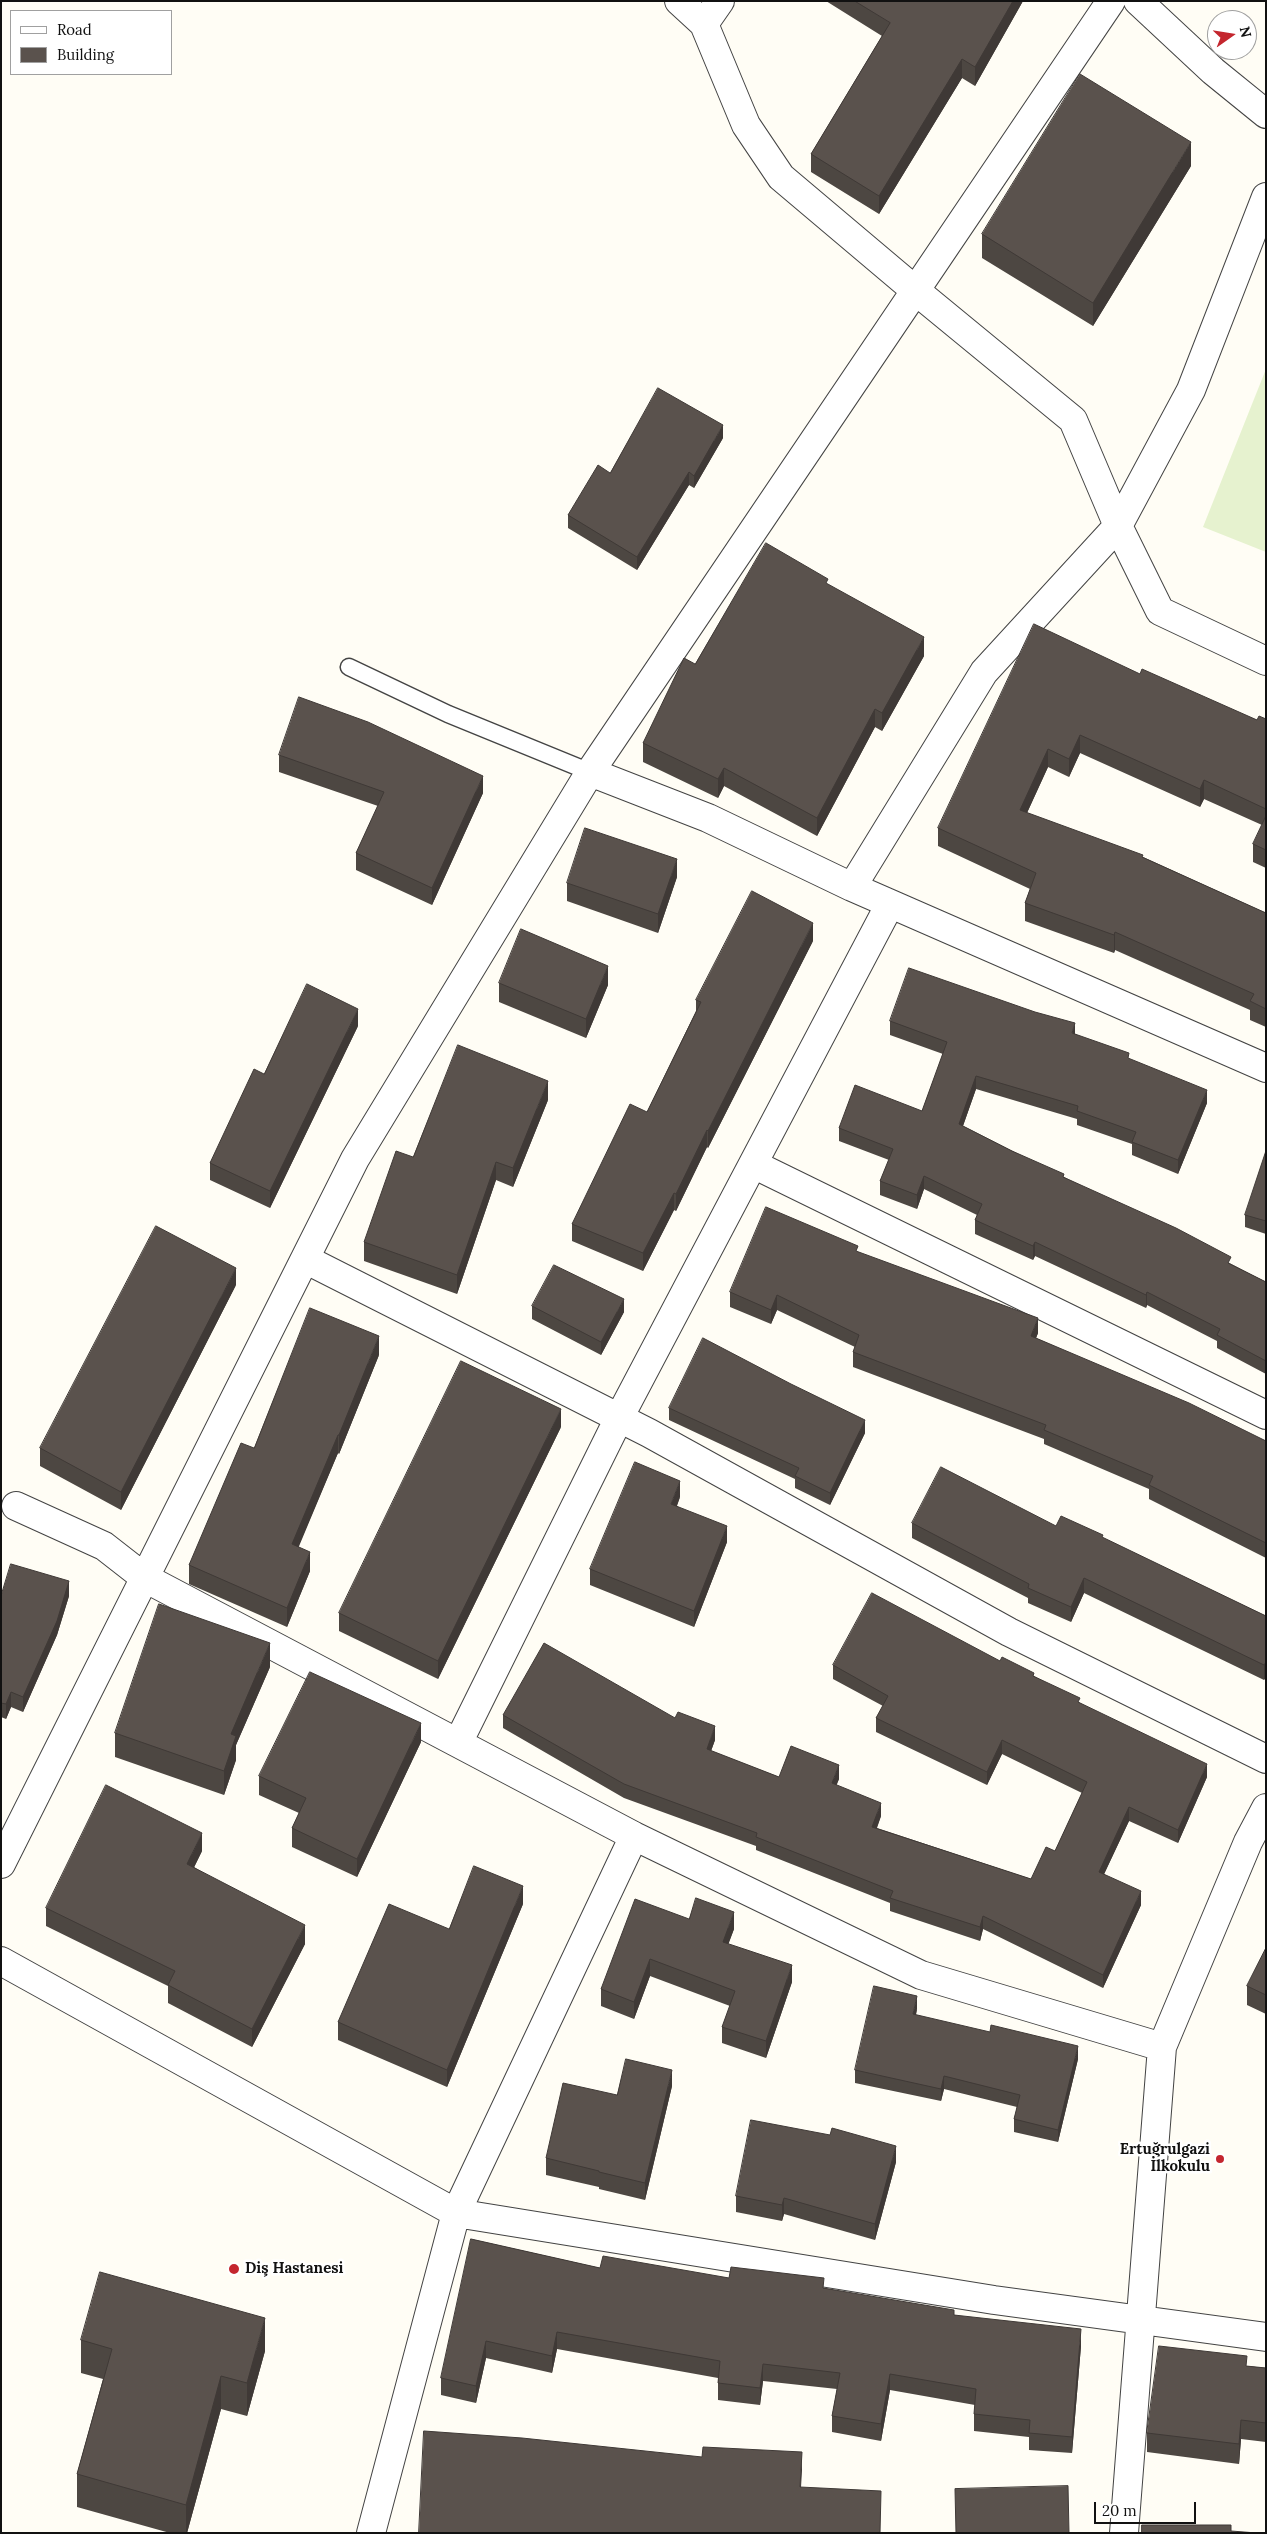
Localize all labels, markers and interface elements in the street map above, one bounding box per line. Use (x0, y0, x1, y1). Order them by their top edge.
legend (10, 10, 172, 75)
north arrow (1207, 10, 1257, 60)
text: Road (57, 20, 92, 39)
text: N (1236, 25, 1256, 39)
text: Building (57, 45, 114, 64)
place label: Ertuğrulgazi İlkokulu (1120, 2141, 1210, 2176)
marker: Ertuğrulgazi İlkokulu (1214, 2153, 1226, 2165)
place label: Diş Hastanesi (245, 2260, 343, 2278)
marker: Diş Hastanesi (227, 2262, 241, 2276)
scale bar (1097, 2492, 1200, 2524)
text: 20 m (1102, 2501, 1137, 2520)

